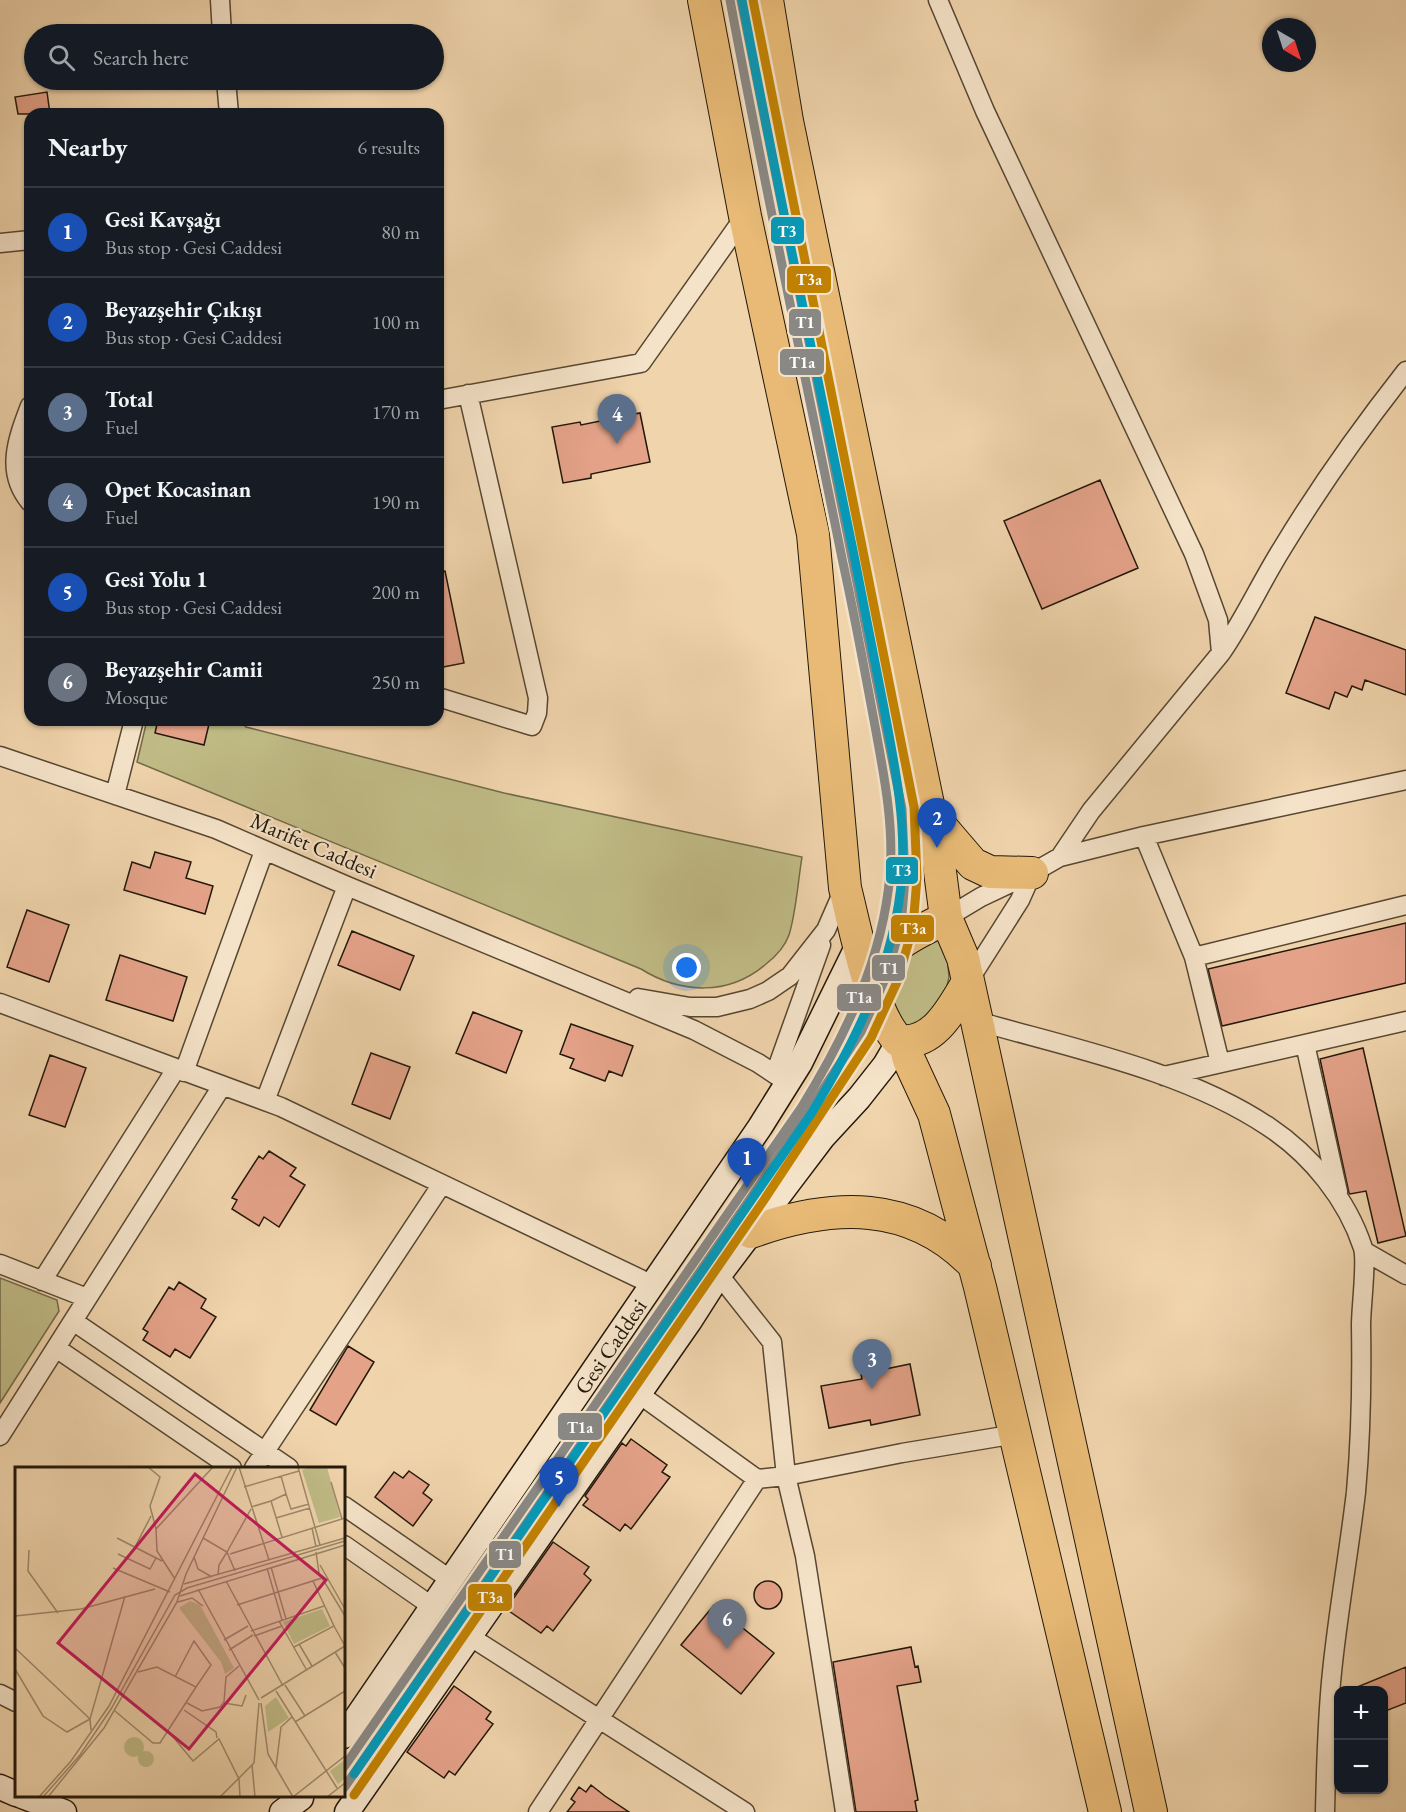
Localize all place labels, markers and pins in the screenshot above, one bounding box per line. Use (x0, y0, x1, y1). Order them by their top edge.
pin: 4 (598, 394, 636, 444)
pin: 2 (918, 798, 956, 848)
pin: 1 (728, 1138, 766, 1188)
pin: 3 (852, 1340, 892, 1389)
pin: 5 (540, 1458, 578, 1507)
pin: 6 (708, 1600, 746, 1649)

